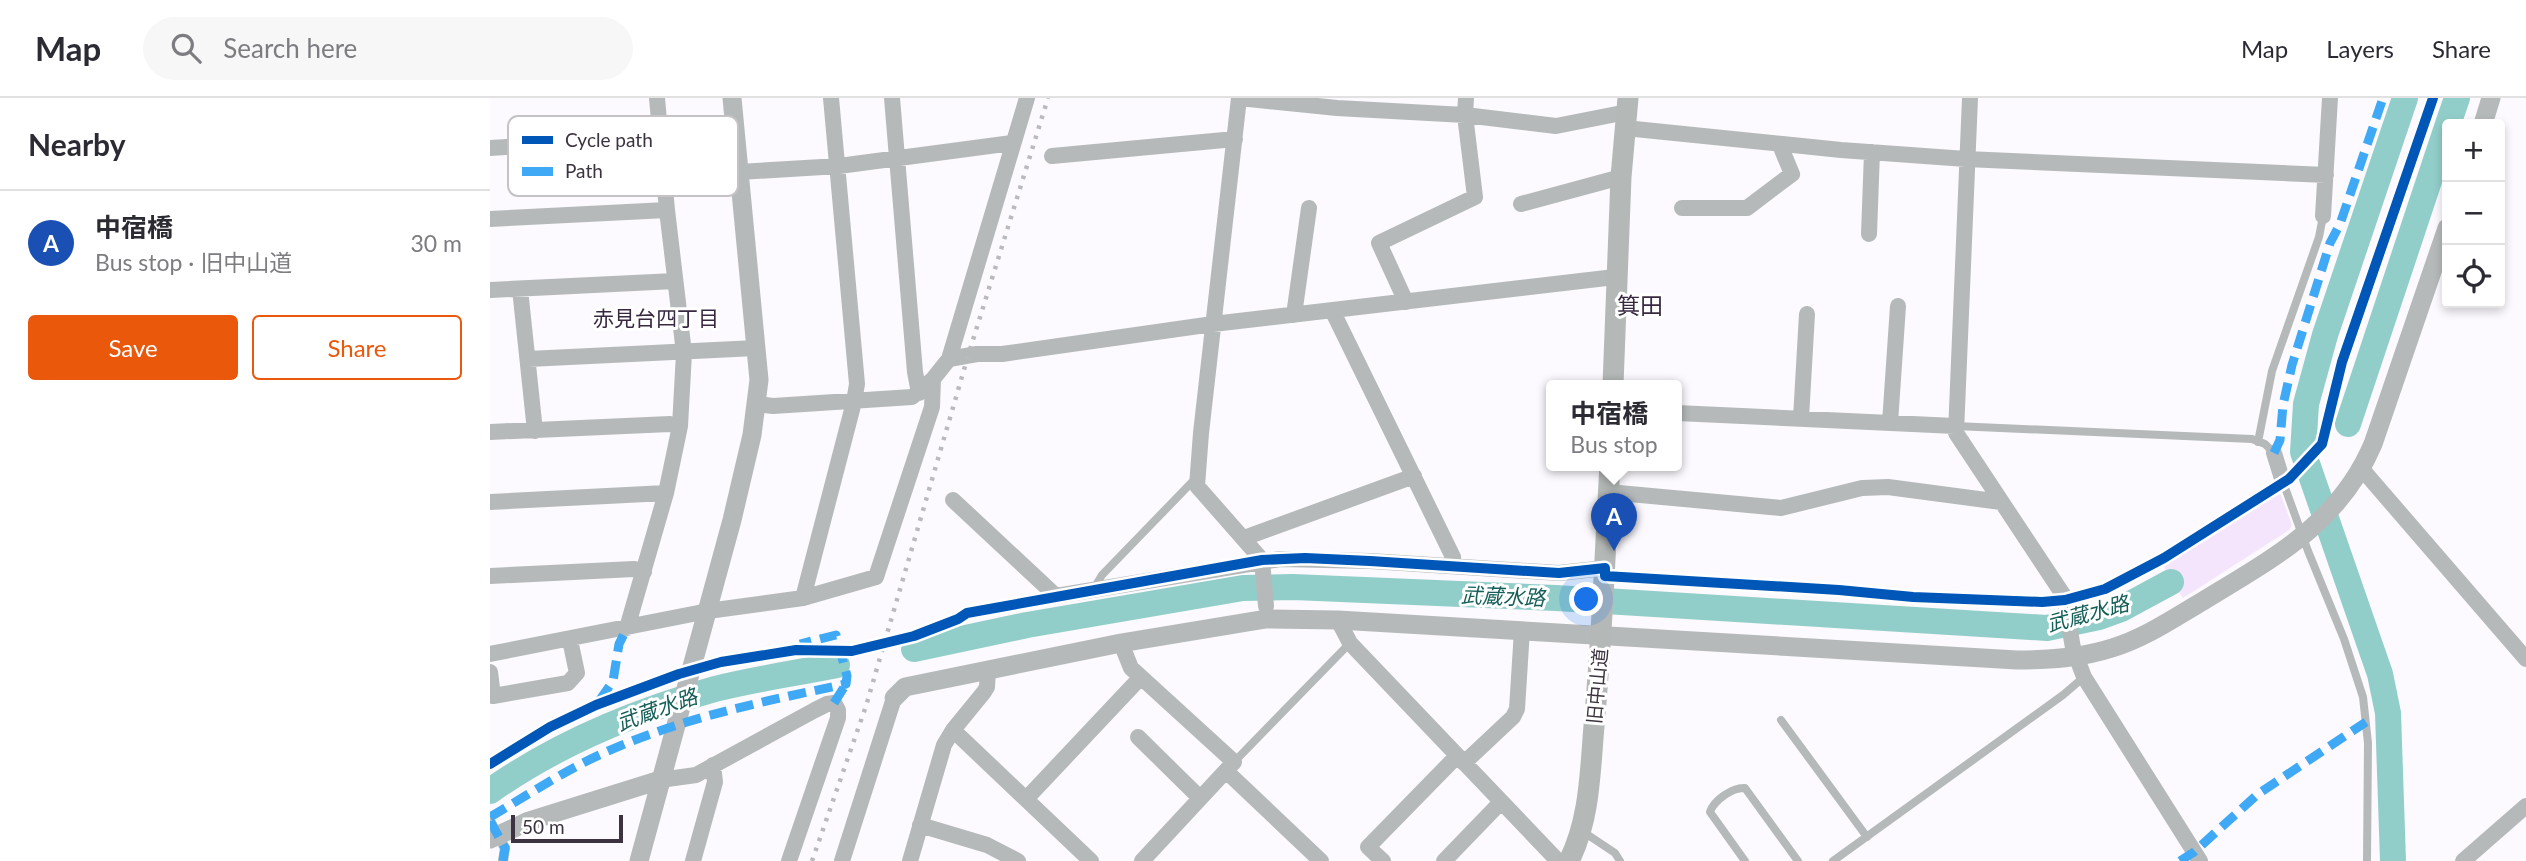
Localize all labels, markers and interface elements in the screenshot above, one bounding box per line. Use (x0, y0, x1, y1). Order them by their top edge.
search box (143, 17, 633, 80)
text: Map (35, 28, 101, 68)
icon: search (167, 29, 205, 67)
text: Search here (223, 32, 357, 64)
text: Map (2241, 34, 2288, 63)
text: Layers (2326, 34, 2394, 63)
text: Share (2432, 34, 2491, 63)
legend (508, 116, 738, 196)
map controls (2442, 119, 2505, 308)
button: + (2442, 119, 2505, 182)
text: Nearby (28, 126, 126, 162)
text: Cycle path (565, 128, 653, 151)
text: Path (565, 159, 603, 182)
button: − (2442, 182, 2505, 245)
text: 中宿橋 (95, 211, 173, 243)
text: A (43, 229, 59, 257)
text: 30 m (411, 229, 462, 257)
button: locate (2442, 245, 2505, 308)
text: Bus stop · 旧中山道 (95, 248, 292, 276)
district label: 箕田 (1617, 291, 1663, 319)
district label: 赤見台四丁目 (593, 305, 719, 330)
button: Save (28, 315, 238, 380)
button: Share (252, 315, 462, 380)
popup (1546, 380, 1682, 471)
text: 中宿橋 (1570, 397, 1648, 429)
text: Bus stop (1570, 430, 1658, 458)
pin: A (1591, 493, 1637, 551)
water label: 武蔵水路 (1461, 582, 1547, 610)
your location (1569, 582, 1603, 616)
water label: 武蔵水路 (2044, 589, 2133, 635)
street label: 旧中山道 (1582, 647, 1611, 725)
water label: 武蔵水路 (613, 682, 702, 735)
scale bar (511, 812, 623, 844)
text: 50 m (522, 815, 565, 838)

